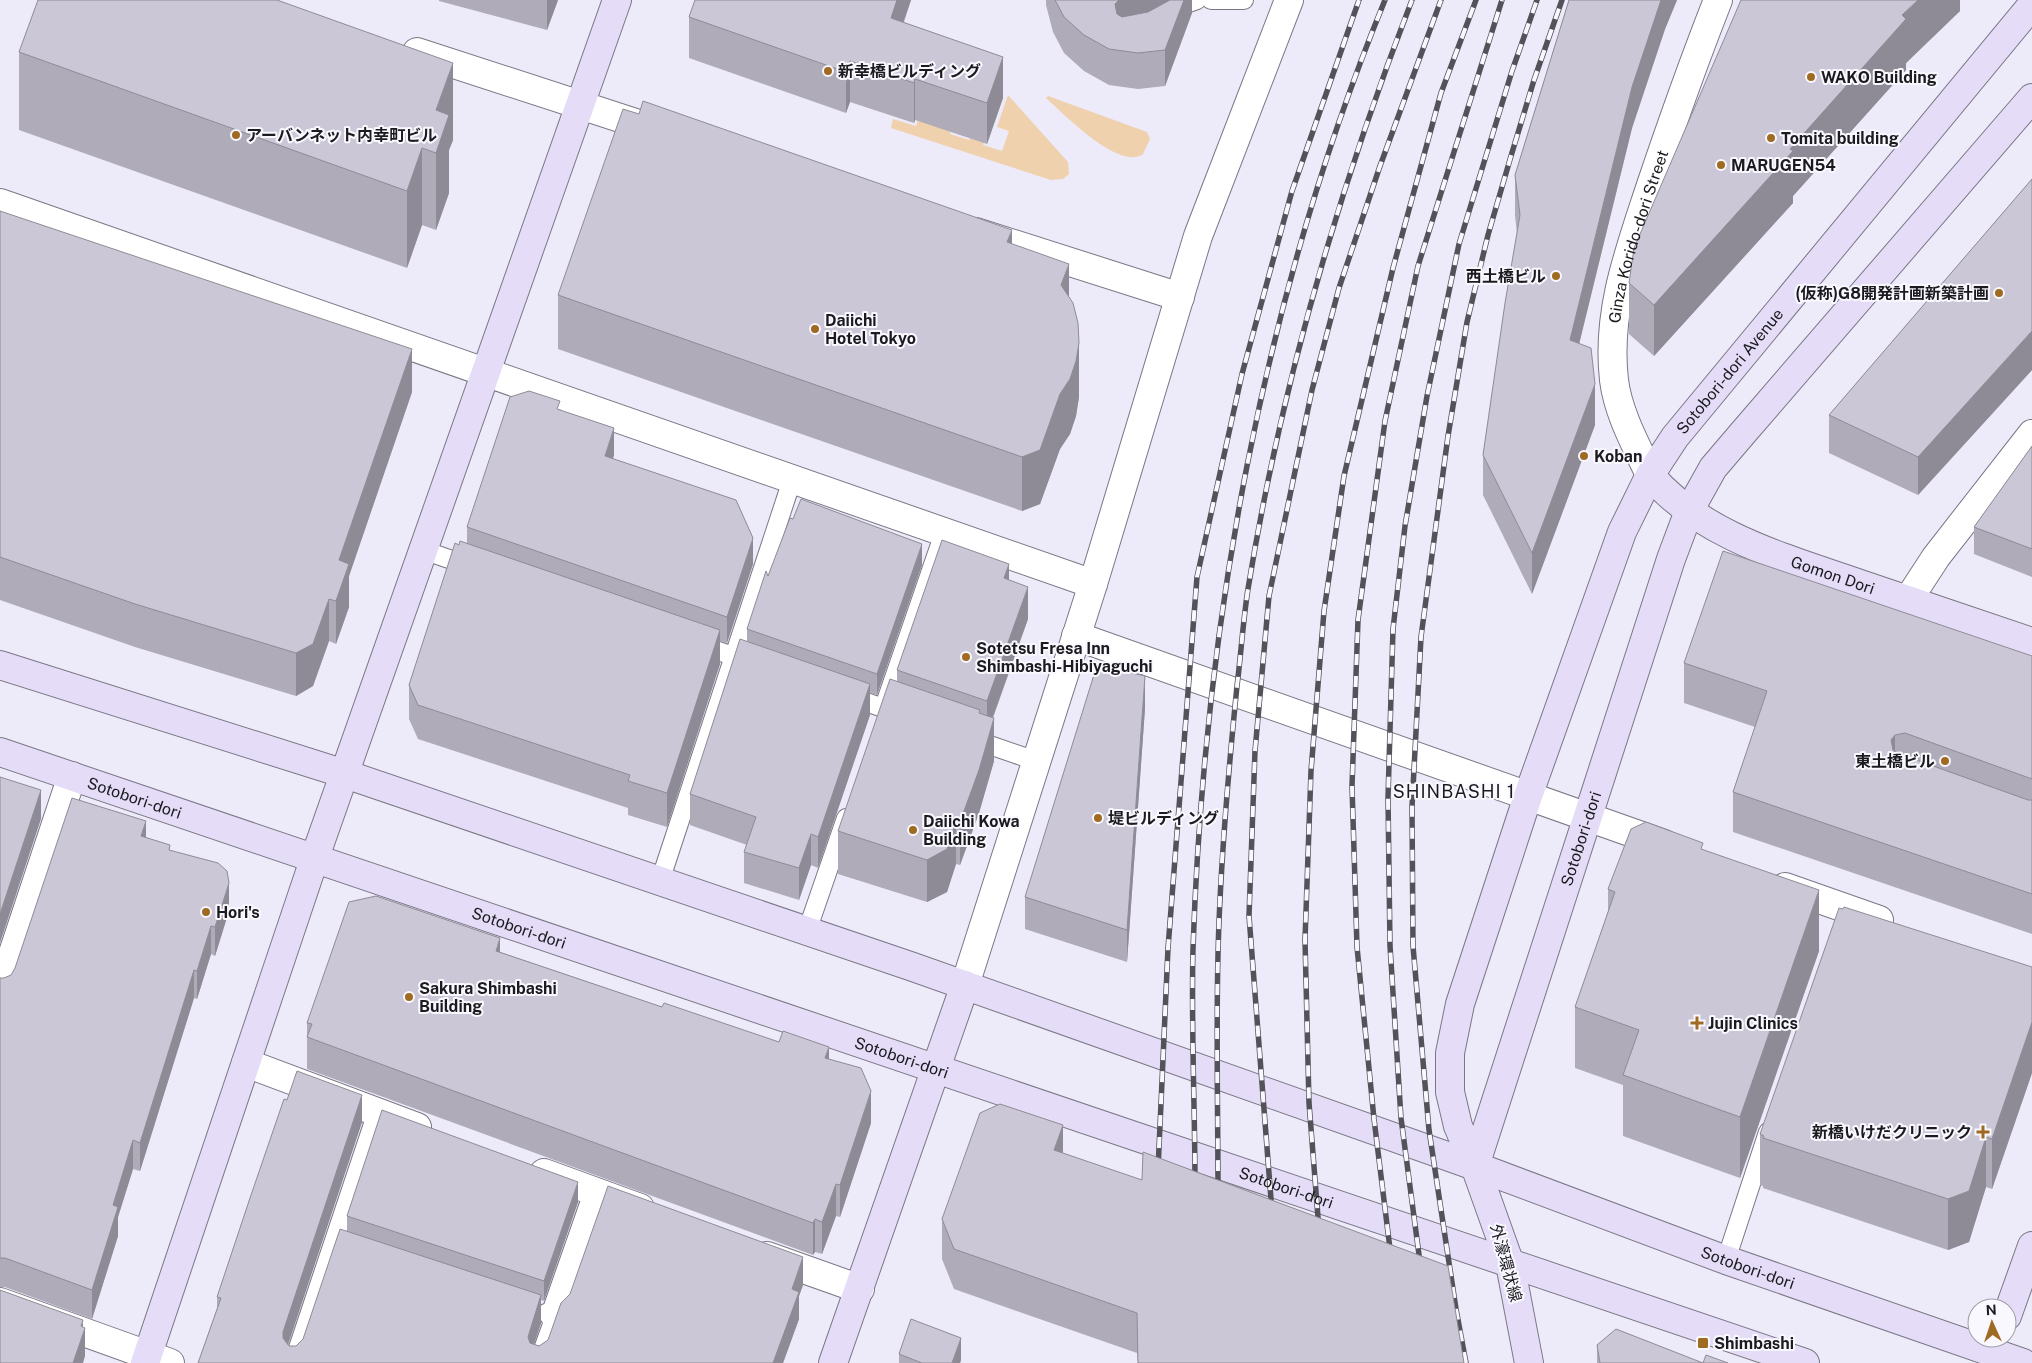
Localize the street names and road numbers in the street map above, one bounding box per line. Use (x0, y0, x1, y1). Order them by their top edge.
street label: Ginza Korido-dori Street (1605, 147, 1672, 324)
street label: Sotobori-dori Avenue (1672, 304, 1787, 438)
street label: Gomon Dori (1788, 552, 1877, 598)
street label: Sotobori-dori (85, 773, 184, 822)
street label: Sotobori-dori (1557, 789, 1605, 888)
street label: Sotobori-dori (469, 903, 569, 952)
street label: Sotobori-dori (852, 1032, 951, 1082)
street label: Sotobori-dori (1237, 1163, 1336, 1212)
street label: 外濠環状線 (1486, 1222, 1526, 1304)
street label: Sotobori-dori (1698, 1242, 1797, 1293)

